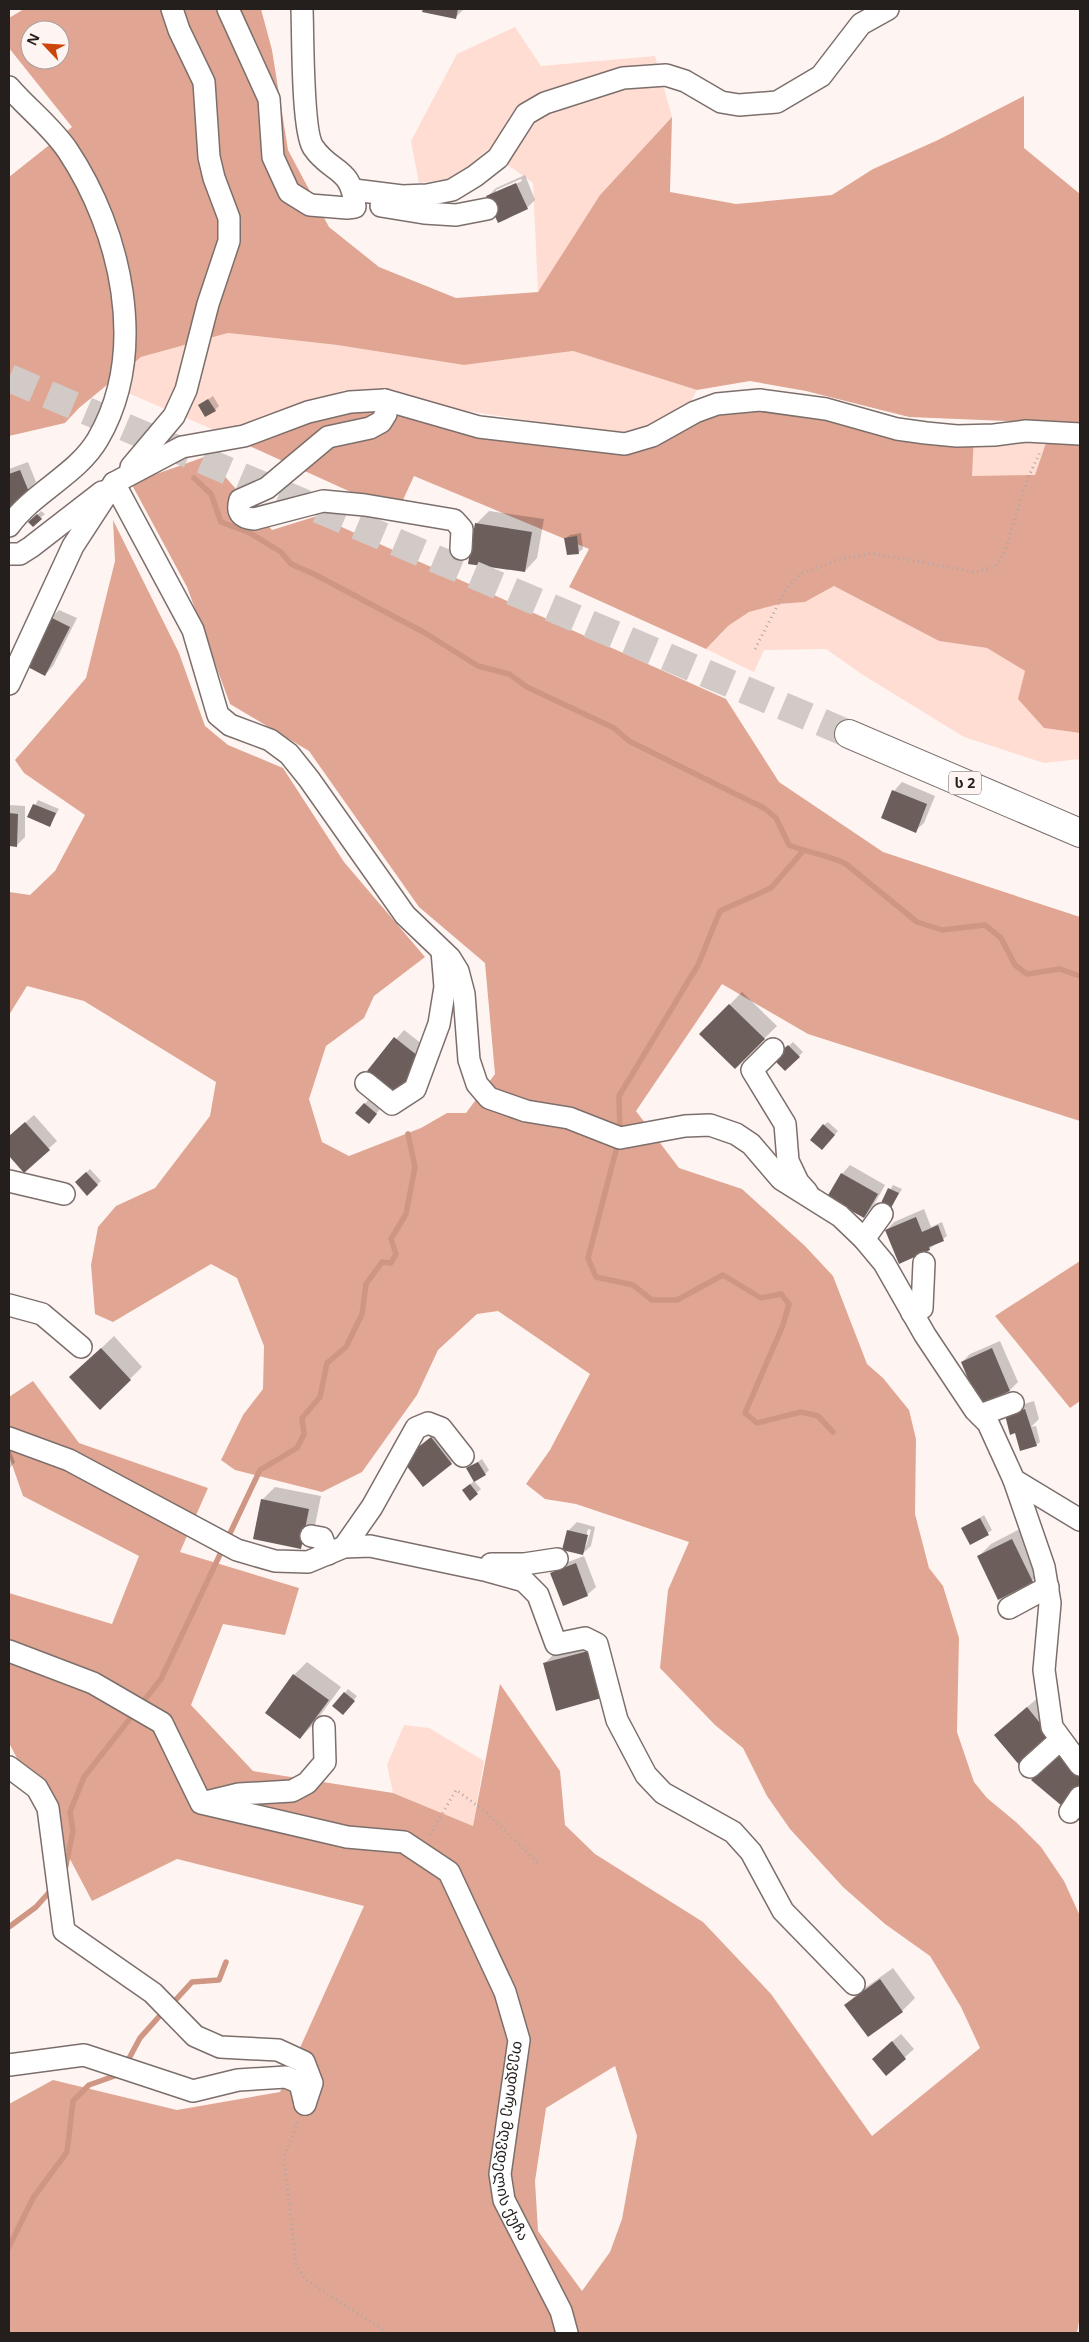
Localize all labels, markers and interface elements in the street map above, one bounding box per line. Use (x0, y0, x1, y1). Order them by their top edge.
north arrow (20, 20, 70, 70)
text: N (22, 30, 44, 48)
road number: ს 2 (949, 771, 981, 794)
street label: თევდორე მღვდელის ქუჩა (491, 2040, 534, 2244)

